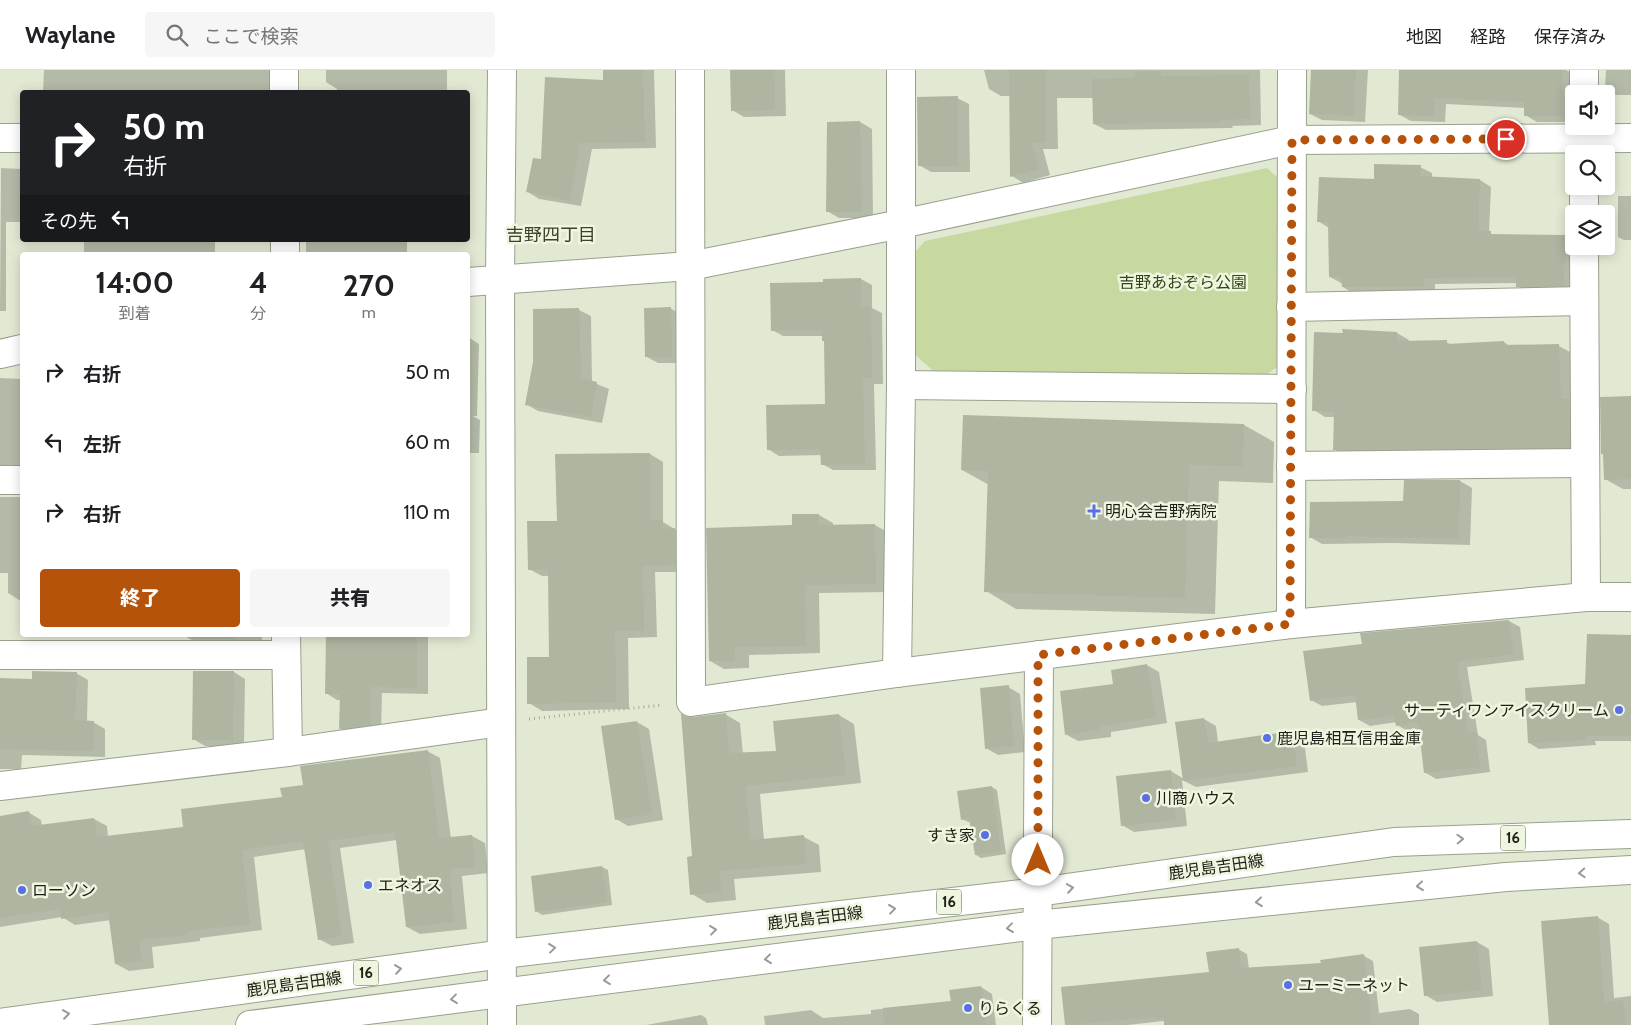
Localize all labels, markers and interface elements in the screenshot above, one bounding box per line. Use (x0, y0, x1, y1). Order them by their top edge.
search box (145, 12, 495, 57)
text: Waylane (25, 20, 115, 49)
icon: search (163, 21, 191, 49)
text: ここで検索 (203, 25, 298, 48)
text: 地図 (1406, 26, 1442, 48)
text: 経路 (1470, 26, 1506, 48)
text: 保存済み (1534, 26, 1606, 48)
map controls (1565, 85, 1615, 255)
button: sound (1565, 85, 1615, 135)
text: 50 m (123, 105, 205, 148)
icon: right (40, 110, 105, 175)
pin (1485, 118, 1527, 160)
icon: arrive (1492, 125, 1520, 153)
button: search (1565, 145, 1615, 195)
text: 右折 (123, 153, 167, 180)
icon: left (107, 205, 135, 233)
button: layers (1565, 205, 1615, 255)
text: その先 (40, 210, 97, 233)
district label: 吉野四丁目 (506, 224, 596, 246)
text: 14:00 (95, 264, 174, 301)
text: 4 (249, 264, 268, 301)
text: 270 (343, 267, 395, 304)
park label: 吉野あおぞら公園 (1119, 273, 1247, 292)
text: m (362, 303, 376, 322)
text: 到着 (118, 304, 151, 323)
text: 分 (250, 304, 266, 323)
icon: right (40, 358, 68, 386)
text: 50 m (406, 361, 450, 384)
text: 右折 (83, 363, 121, 386)
icon: left (40, 428, 68, 456)
text: 60 m (405, 431, 450, 454)
text: 左折 (83, 433, 121, 456)
icon: right (40, 498, 68, 526)
text: 110 m (403, 501, 450, 524)
place label: 明心会吉野病院 (1105, 502, 1217, 521)
text: 右折 (83, 503, 121, 526)
marker: 明心会吉野病院 (1087, 504, 1101, 518)
button: 終了 (40, 569, 240, 627)
button: 共有 (250, 569, 450, 627)
place label: サーティワンアイスクリーム (1404, 701, 1609, 720)
marker: サーティワンアイスクリーム (1613, 704, 1625, 716)
place label: 鹿児島相互信用金庫 (1277, 729, 1421, 748)
marker: 鹿児島相互信用金庫 (1261, 732, 1273, 744)
place label: 川商ハウス (1156, 789, 1236, 808)
marker: 川商ハウス (1140, 792, 1152, 804)
place label: すき家 (927, 826, 975, 845)
road number: 16 (1500, 826, 1526, 850)
marker: すき家 (979, 829, 991, 841)
position arrow (1011, 833, 1063, 885)
one-way arrow (1457, 834, 1465, 845)
street label: 鹿児島吉田線 (1167, 851, 1265, 883)
one-way arrow (1578, 867, 1586, 878)
place label: エネオス (378, 876, 442, 895)
marker: エネオス (362, 879, 374, 891)
one-way arrow (1416, 880, 1424, 891)
place label: ローソン (32, 881, 96, 900)
one-way arrow (1066, 883, 1075, 893)
marker: ローソン (16, 884, 28, 896)
road number: 16 (936, 890, 962, 914)
one-way arrow (1254, 896, 1262, 907)
street label: 鹿児島吉田線 (766, 903, 864, 933)
one-way arrow (888, 904, 896, 915)
one-way arrow (1006, 922, 1014, 933)
one-way arrow (709, 925, 717, 936)
one-way arrow (548, 943, 556, 954)
one-way arrow (764, 953, 772, 964)
road number: 16 (354, 960, 378, 986)
one-way arrow (394, 964, 402, 975)
street label: 鹿児島吉田線 (245, 968, 343, 1000)
one-way arrow (603, 974, 611, 984)
place label: ユーミーネット (1298, 976, 1410, 995)
marker: ユーミーネット (1282, 979, 1294, 991)
one-way arrow (450, 993, 458, 1004)
place label: りらくる (978, 999, 1042, 1018)
marker: りらくる (962, 1002, 974, 1014)
one-way arrow (61, 1010, 70, 1020)

